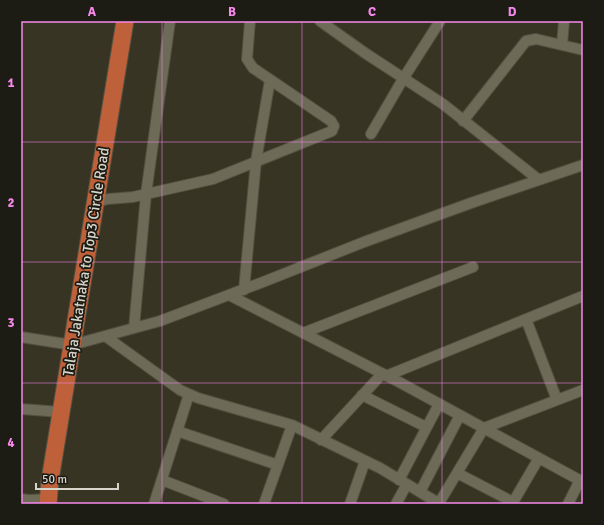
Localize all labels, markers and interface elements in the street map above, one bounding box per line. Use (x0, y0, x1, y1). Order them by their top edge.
text: A (88, 4, 97, 20)
text: B (228, 4, 236, 20)
text: C (368, 4, 376, 20)
text: D (508, 4, 517, 20)
text: 1 (7, 75, 15, 91)
street label: Talaja Jakatnaka to Top3 Circle Road (59, 146, 113, 378)
text: 2 (7, 195, 15, 211)
text: 3 (7, 315, 15, 331)
text: 4 (7, 435, 15, 451)
scale bar (36, 465, 118, 491)
text: 50 m (42, 472, 67, 487)

